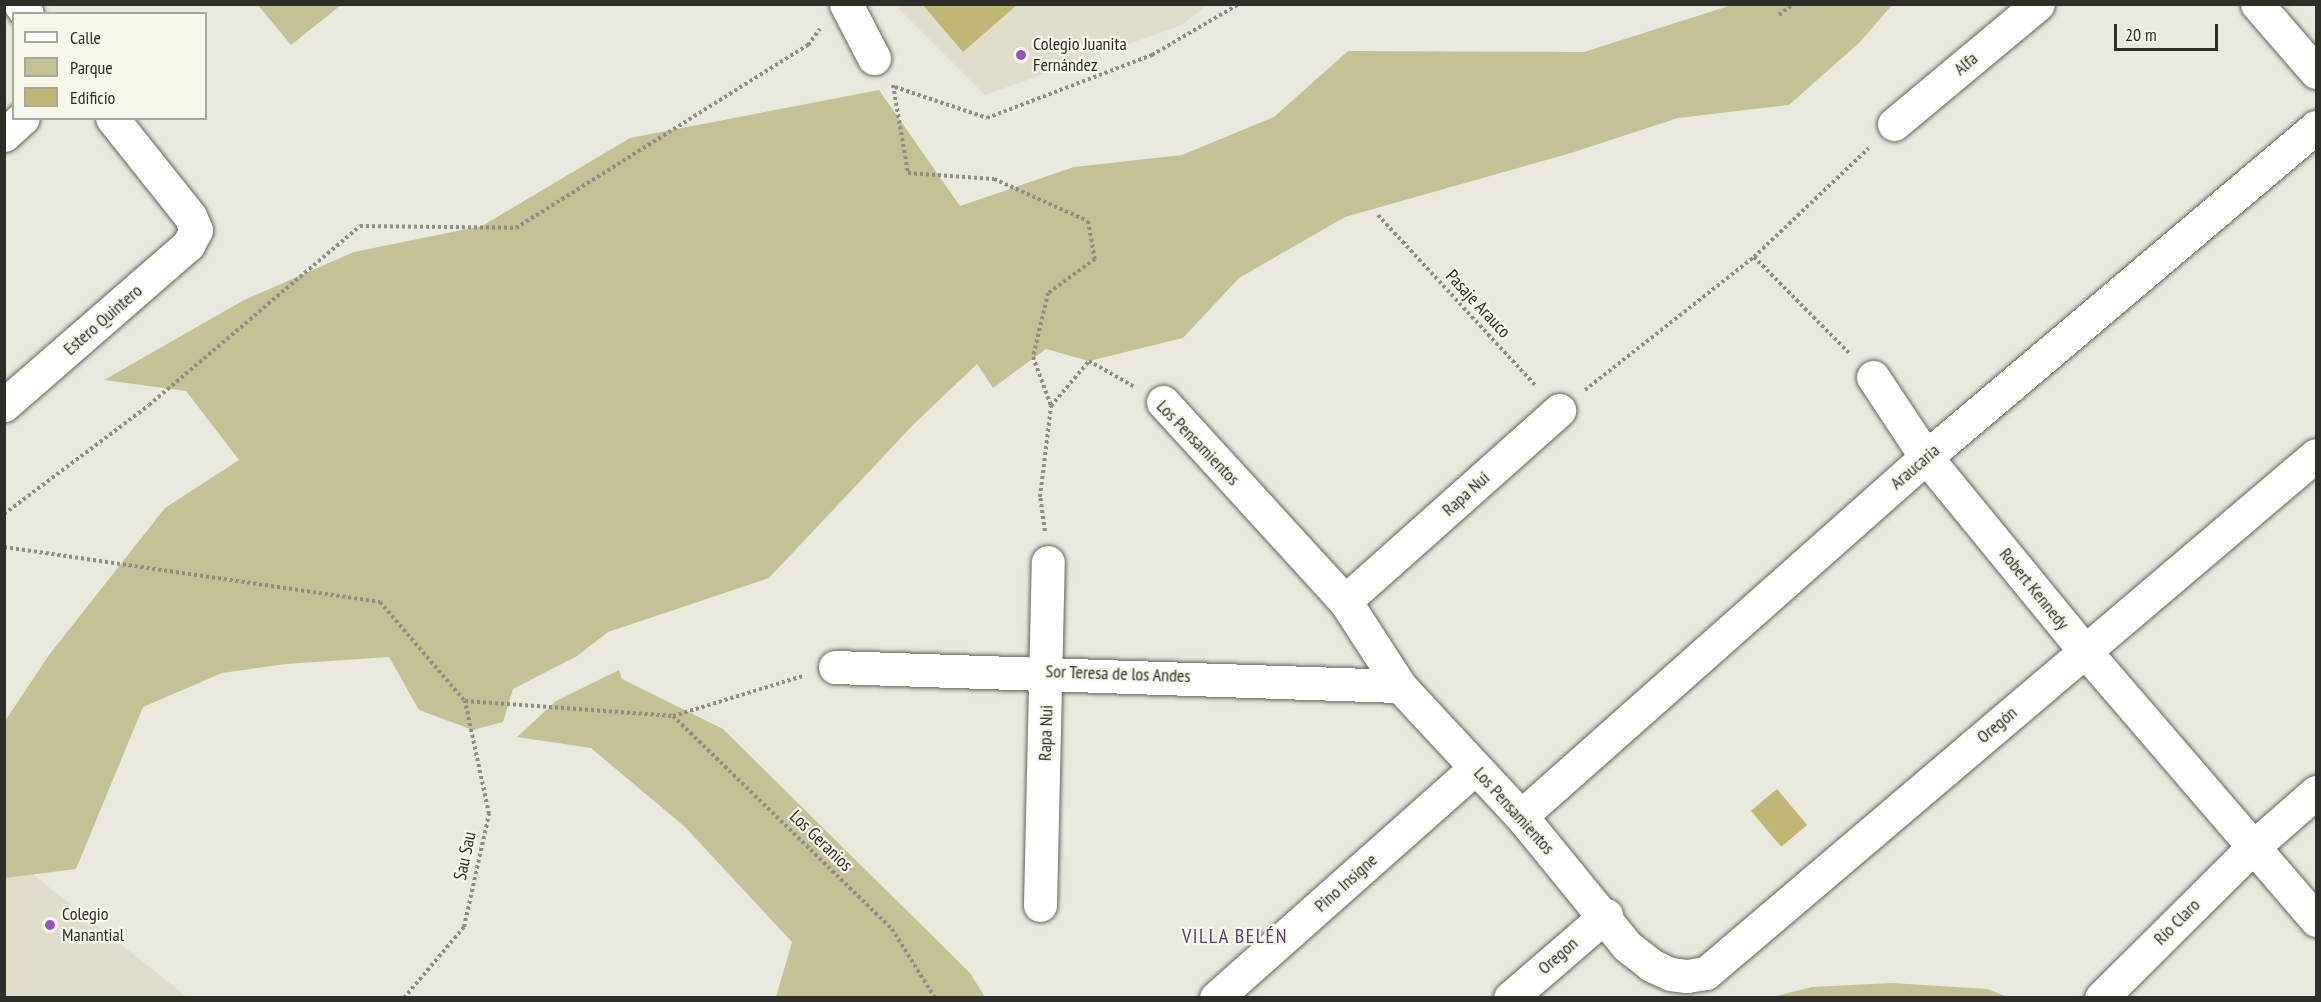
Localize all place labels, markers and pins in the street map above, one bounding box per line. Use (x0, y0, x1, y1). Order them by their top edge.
place label: Colegio Juanita Fernández (1033, 34, 1127, 76)
marker: Colegio Juanita Fernández (1014, 48, 1028, 62)
place label: Colegio Manantial (62, 904, 124, 946)
marker: Colegio Manantial (43, 918, 57, 932)

